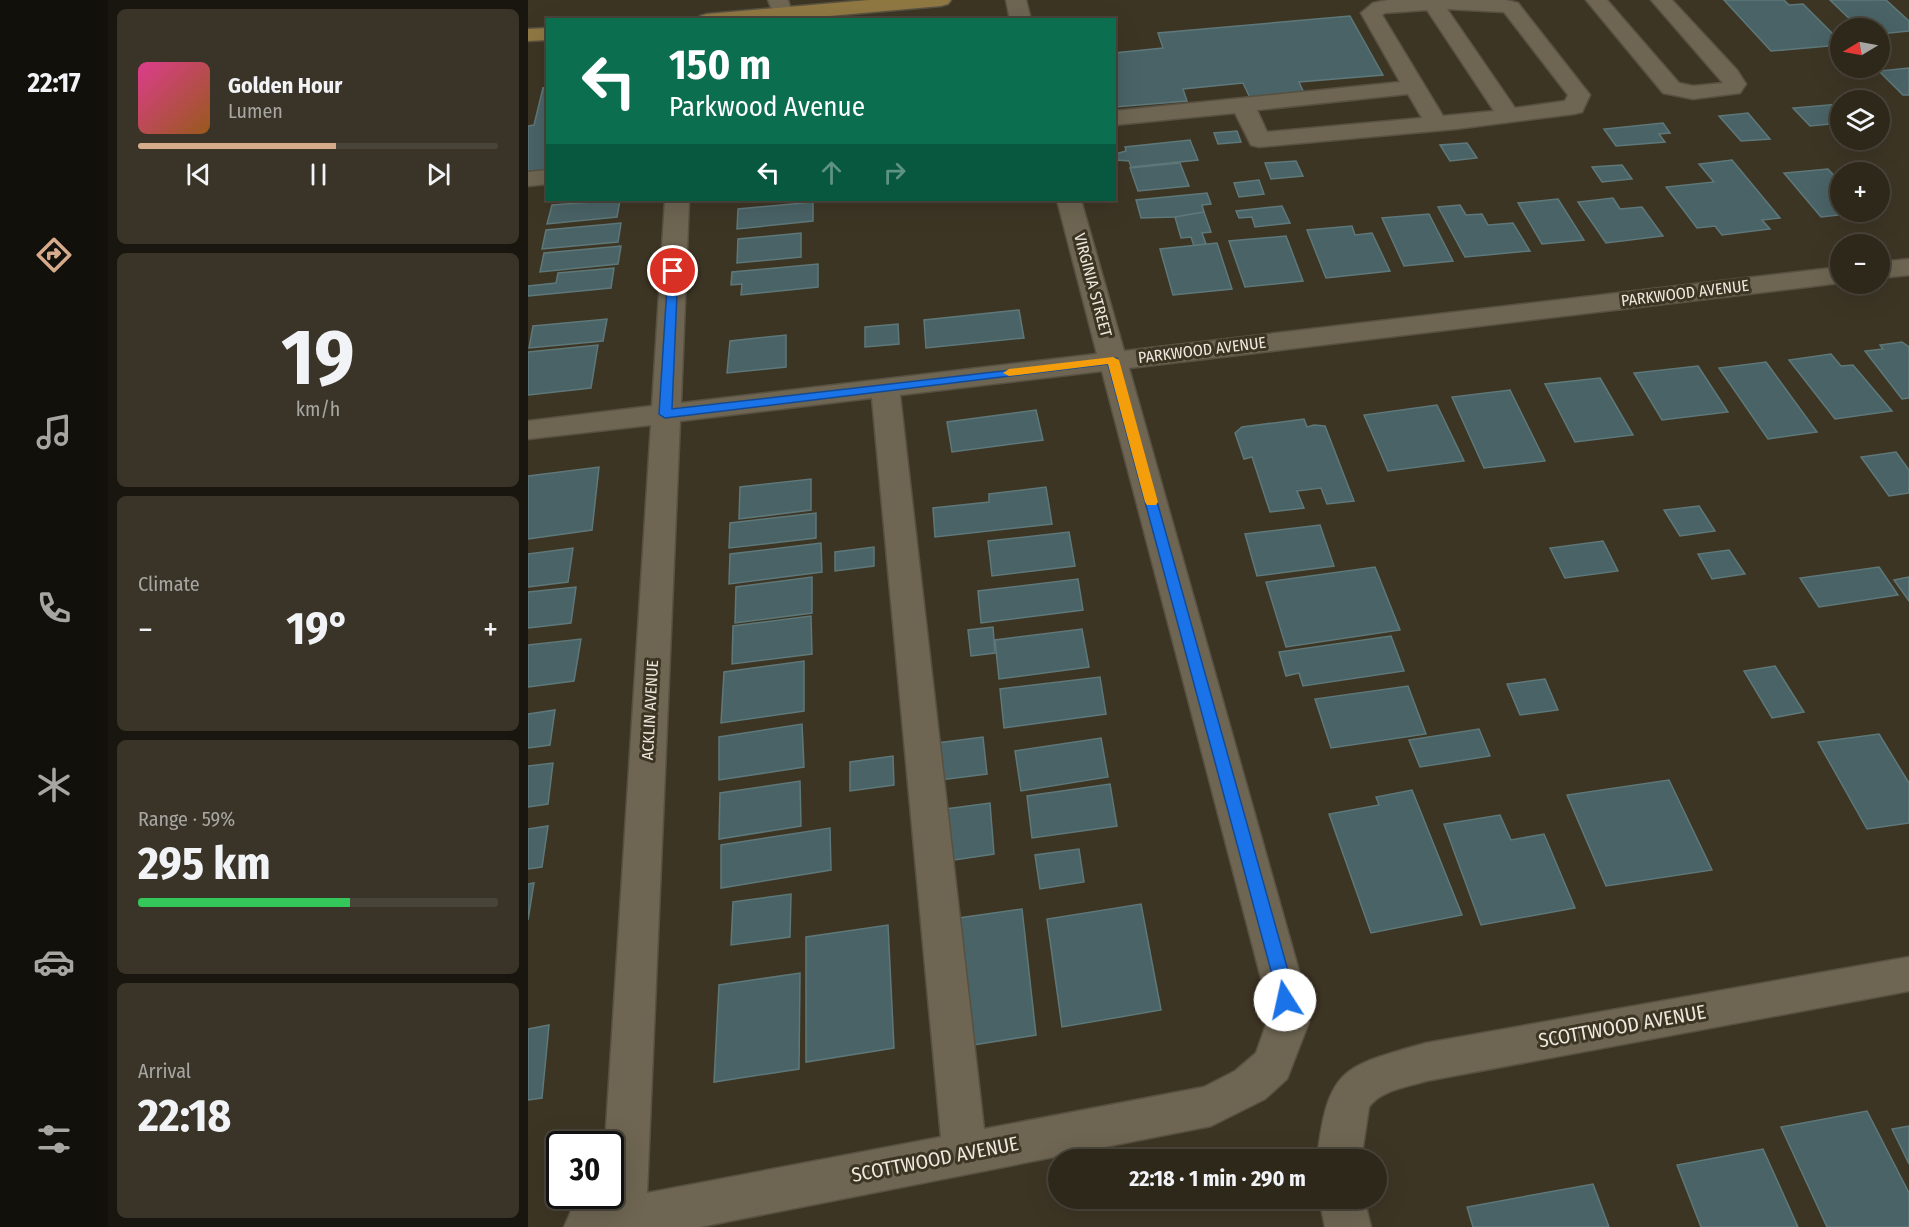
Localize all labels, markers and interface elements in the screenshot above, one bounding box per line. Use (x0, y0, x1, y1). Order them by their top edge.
north arrow (1830, 18, 1890, 78)
map controls (1830, 18, 1890, 294)
text: 150 m (669, 40, 771, 90)
icon: left (570, 42, 648, 120)
text: 22:17 (27, 67, 81, 99)
text: Golden Hour (228, 72, 342, 99)
button: layers (1830, 90, 1890, 150)
text: Parkwood Avenue (669, 91, 865, 123)
text: Lumen (228, 99, 283, 123)
icon: left (752, 156, 785, 189)
icon: ahead (815, 156, 848, 189)
icon: right (878, 156, 911, 189)
icon: previous (182, 158, 215, 191)
icon: pause (302, 158, 335, 191)
icon: next (422, 158, 455, 191)
button: + (1830, 162, 1890, 222)
street label: VIRGINIA STREET (1070, 231, 1116, 339)
icon: directions (33, 234, 75, 276)
button: − (1830, 234, 1890, 294)
pin (647, 245, 698, 296)
icon: arrive (656, 254, 689, 287)
street label: PARKWOOD AVENUE (1620, 276, 1750, 310)
text: 19 (281, 311, 355, 405)
street label: PARKWOOD AVENUE (1137, 333, 1267, 367)
text: km/h (296, 397, 340, 421)
icon: music (33, 411, 75, 453)
text: Climate (138, 572, 200, 596)
icon: phone (33, 587, 75, 629)
text: 19° (286, 602, 350, 656)
text: − (138, 610, 153, 650)
text: + (483, 610, 498, 650)
street label: ACKLIN AVENUE (638, 660, 662, 760)
icon: climate (33, 764, 75, 806)
text: Range · 59% (138, 807, 235, 831)
text: 295 km (138, 837, 271, 891)
icon: car (33, 941, 75, 983)
position arrow (1253, 968, 1317, 1032)
street label: SCOTTWOOD AVENUE (1536, 999, 1708, 1053)
text: Arrival (138, 1059, 191, 1083)
text: 22:18 (138, 1089, 231, 1143)
icon: filters (33, 1118, 75, 1160)
speed limit sign: 30 (546, 1131, 624, 1209)
street label: SCOTTWOOD AVENUE (849, 1131, 1021, 1187)
text: 22:18 · 1 min · 290 m (1129, 1165, 1306, 1192)

